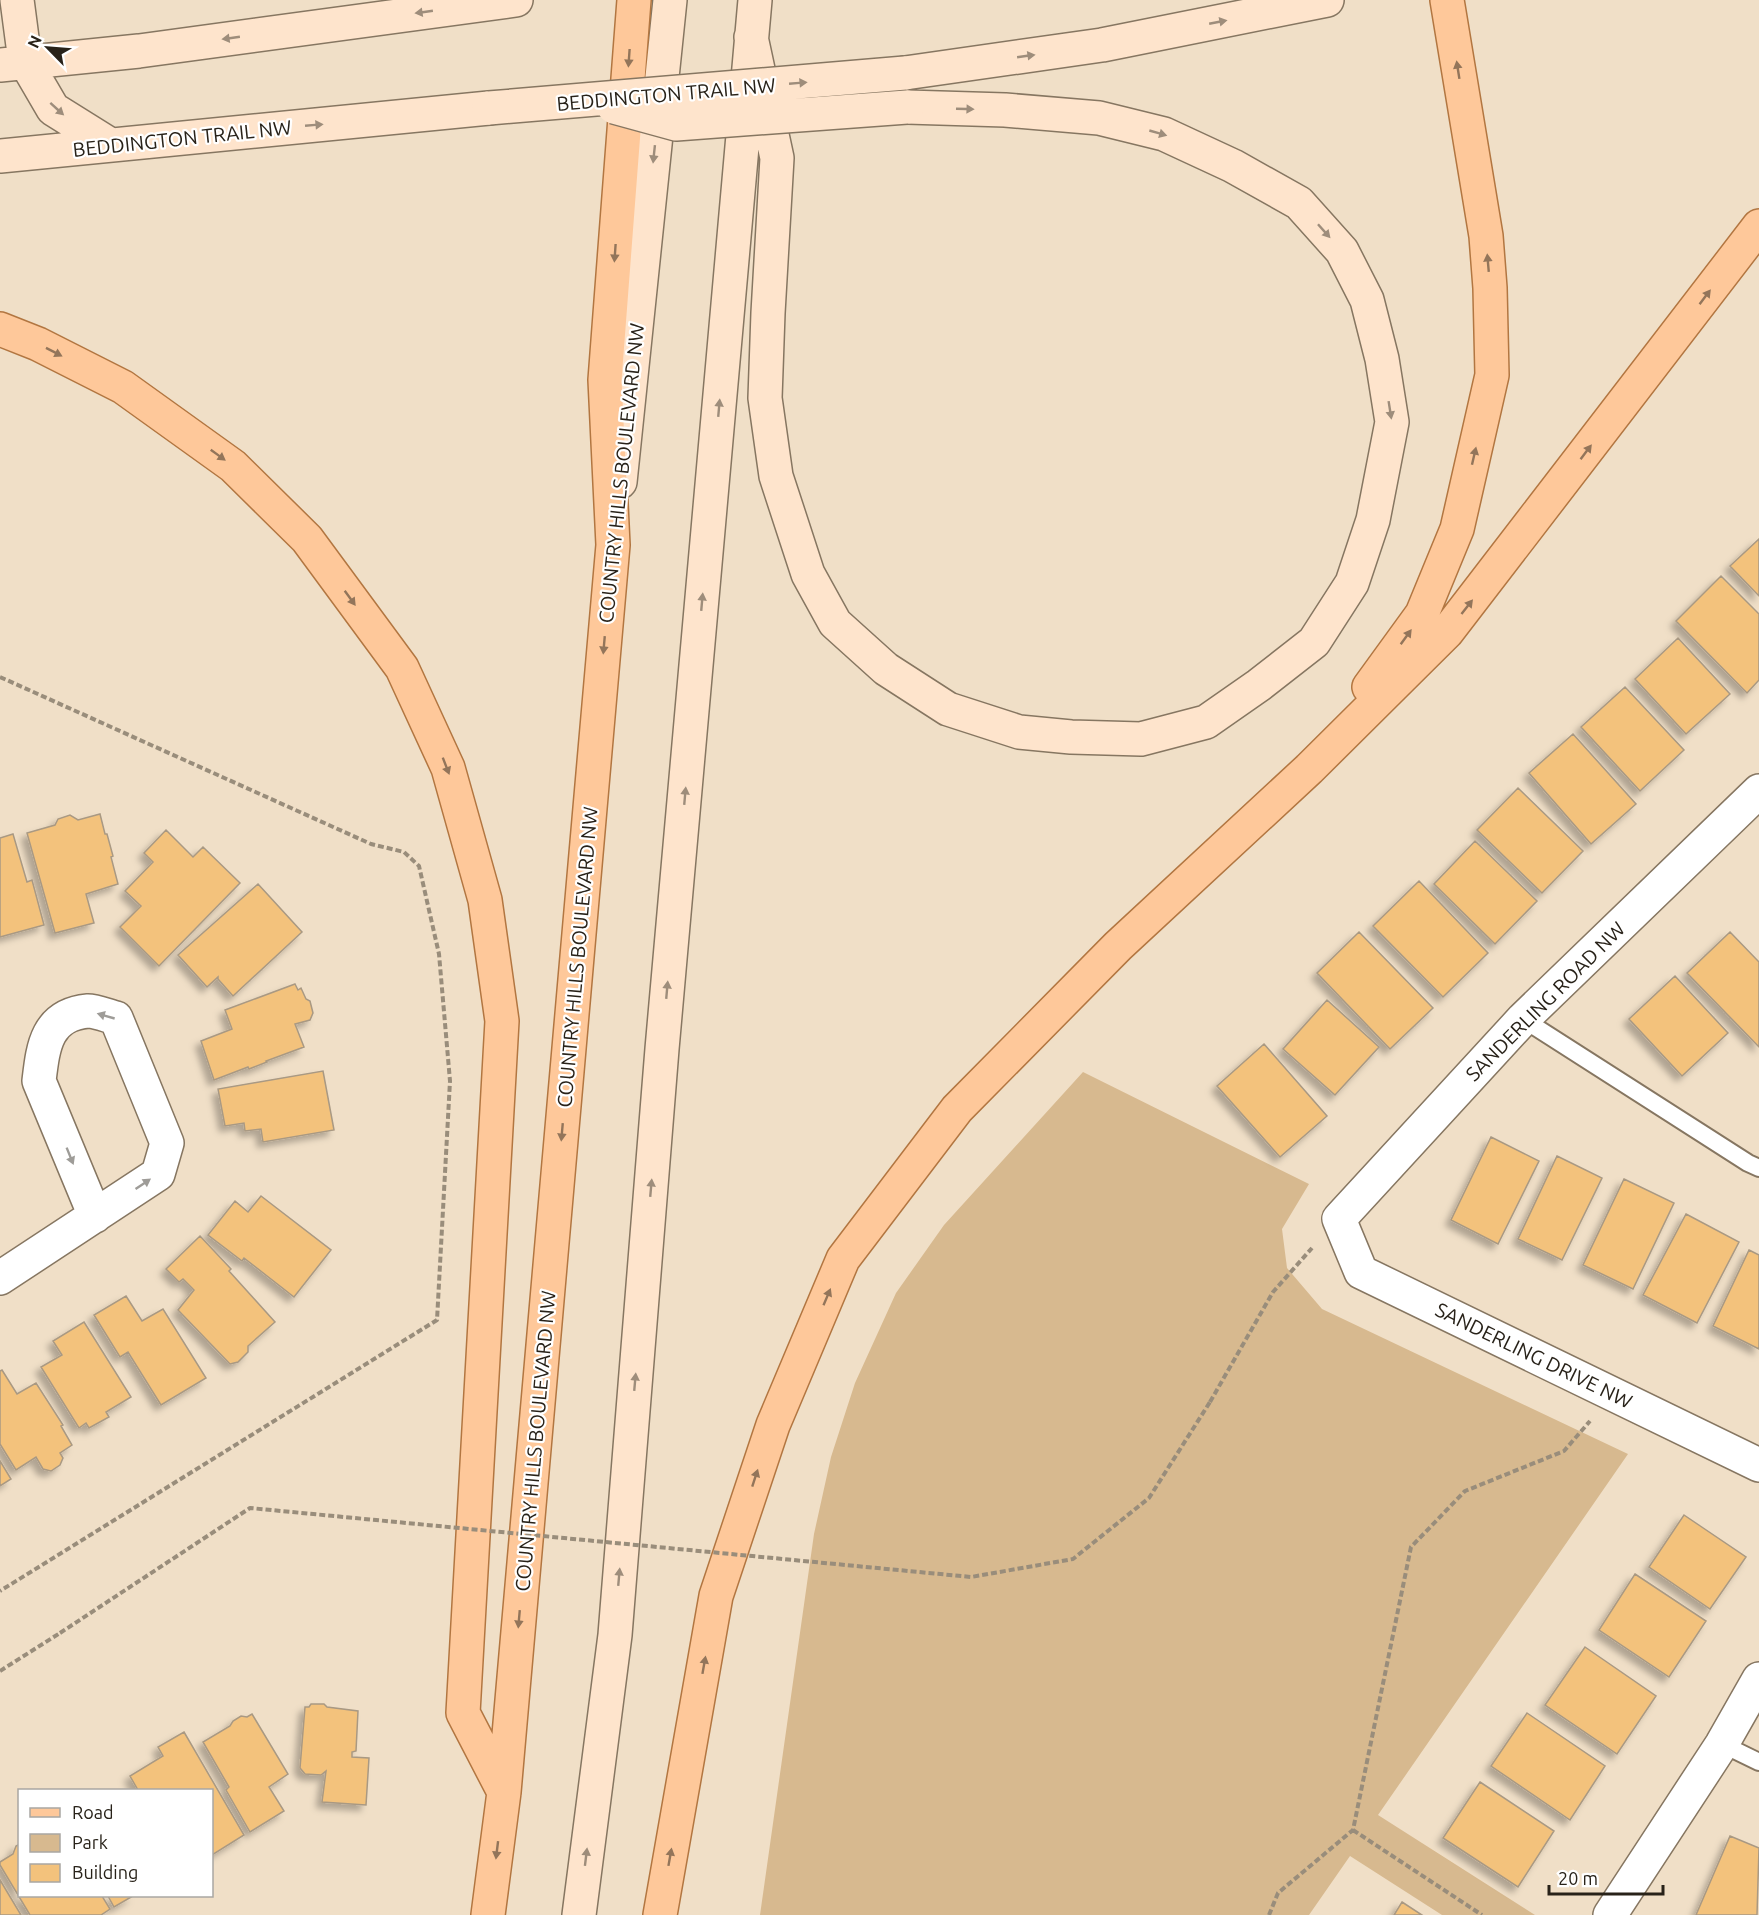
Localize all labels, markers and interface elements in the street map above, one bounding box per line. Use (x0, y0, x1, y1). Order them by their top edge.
one-way arrow (414, 8, 433, 17)
one-way arrow (1208, 17, 1227, 26)
north arrow (18, 18, 78, 78)
text: N (24, 32, 45, 51)
one-way arrow (221, 34, 240, 43)
one-way arrow (625, 49, 634, 68)
one-way arrow (1016, 51, 1035, 60)
one-way arrow (1454, 61, 1463, 80)
street label: BEDDINGTON TRAIL NW (556, 73, 776, 115)
one-way arrow (789, 78, 808, 88)
one-way arrow (49, 102, 64, 115)
one-way arrow (956, 104, 975, 113)
street label: BEDDINGTON TRAIL NW (72, 115, 292, 161)
one-way arrow (304, 120, 323, 130)
one-way arrow (1149, 129, 1167, 138)
one-way arrow (649, 145, 659, 164)
one-way arrow (1317, 223, 1331, 238)
one-way arrow (610, 243, 620, 262)
one-way arrow (1483, 253, 1493, 272)
one-way arrow (1698, 290, 1710, 305)
street label: COUNTRY HILLS BOULEVARD NW (594, 322, 648, 624)
one-way arrow (45, 347, 62, 357)
one-way arrow (714, 398, 724, 417)
one-way arrow (1385, 401, 1394, 420)
one-way arrow (1580, 445, 1592, 460)
one-way arrow (1470, 447, 1480, 465)
one-way arrow (210, 449, 226, 461)
one-way arrow (344, 589, 356, 605)
one-way arrow (697, 592, 707, 611)
one-way arrow (1461, 599, 1473, 615)
one-way arrow (1399, 629, 1411, 644)
one-way arrow (599, 636, 609, 655)
one-way arrow (442, 757, 452, 775)
one-way arrow (680, 787, 689, 806)
street label: COUNTRY HILLS BOULEVARD NW (552, 806, 602, 1108)
street label: SANDERLING ROAD NW (1461, 917, 1629, 1085)
one-way arrow (663, 981, 672, 1000)
one-way arrow (97, 1010, 115, 1020)
one-way arrow (557, 1123, 567, 1142)
one-way arrow (65, 1147, 75, 1165)
one-way arrow (135, 1178, 152, 1189)
one-way arrow (646, 1178, 656, 1197)
one-way arrow (823, 1288, 832, 1305)
street label: COUNTRY HILLS BOULEVARD NW (510, 1290, 560, 1592)
street label: SANDERLING DRIVE NW (1432, 1297, 1636, 1413)
one-way arrow (630, 1373, 640, 1392)
one-way arrow (751, 1469, 760, 1487)
one-way arrow (615, 1567, 624, 1586)
one-way arrow (514, 1610, 524, 1629)
one-way arrow (699, 1656, 708, 1675)
legend (18, 1789, 213, 1897)
text: Road (72, 1802, 114, 1822)
text: Park (72, 1832, 108, 1852)
one-way arrow (492, 1841, 501, 1860)
one-way arrow (582, 1847, 591, 1866)
one-way arrow (666, 1848, 675, 1867)
scale bar (1549, 1858, 1663, 1896)
text: Building (72, 1862, 138, 1882)
text: 20 m (1558, 1868, 1598, 1888)

